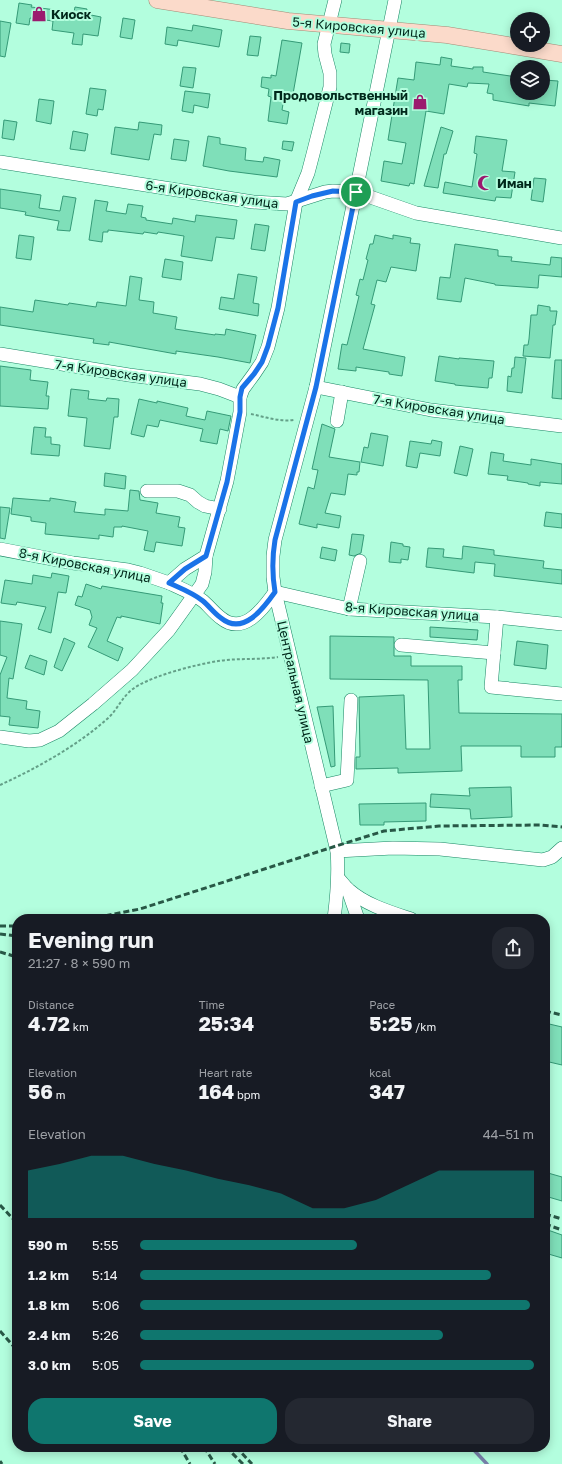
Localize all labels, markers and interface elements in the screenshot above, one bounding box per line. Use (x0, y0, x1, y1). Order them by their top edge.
shop icon: Киоск (30, 5, 48, 23)
place label: Киоск (51, 6, 92, 22)
map controls (510, 12, 550, 100)
button: locate (510, 12, 550, 52)
street label: 5-я Кировская улица (292, 13, 426, 41)
button: layers (510, 60, 550, 100)
place label: Продовольственный магазин (273, 87, 408, 118)
shop icon: Продовольственный магазин (411, 93, 429, 111)
mosque icon: Иман (476, 174, 494, 192)
pin (339, 175, 373, 209)
place label: Иман (497, 175, 532, 191)
street label: 6-я Кировская улица (144, 177, 280, 211)
icon: arrive (345, 181, 367, 203)
street label: 7-я Кировская улица (54, 356, 188, 390)
street label: 7-я Кировская улица (372, 391, 506, 427)
street label: 8-я Кировская улица (18, 544, 152, 586)
street label: 8-я Кировская улица (344, 598, 480, 624)
street label: Центральная улица (274, 619, 318, 745)
text: Evening run (28, 926, 154, 953)
button: share (492, 927, 534, 969)
text: 21:27 · 8 × 590 m (28, 955, 130, 971)
text: Distance (28, 998, 74, 1011)
text: Time (199, 998, 225, 1011)
text: Pace (369, 998, 395, 1011)
text: 4.72 (28, 1011, 70, 1035)
text: 25:34 (199, 1011, 254, 1035)
text: 5:25 (369, 1011, 412, 1035)
text: km (70, 1020, 89, 1033)
text: /km (412, 1020, 436, 1033)
text: Elevation (28, 1066, 77, 1079)
text: Heart rate (199, 1066, 252, 1079)
text: kcal (369, 1066, 391, 1079)
text: 56 (28, 1079, 53, 1103)
text: 164 (199, 1079, 234, 1103)
text: 347 (369, 1079, 405, 1103)
text: m (53, 1088, 65, 1101)
text: bpm (234, 1088, 260, 1101)
text: Elevation (28, 1126, 86, 1142)
text: 44–51 m (483, 1126, 534, 1142)
text: 590 m (28, 1237, 67, 1253)
text: 5:55 (92, 1237, 119, 1253)
text: 1.2 km (28, 1267, 69, 1283)
text: 5:14 (92, 1267, 118, 1283)
text: 1.8 km (28, 1297, 69, 1313)
text: 5:06 (92, 1297, 119, 1313)
text: 2.4 km (28, 1327, 70, 1343)
text: 5:26 (92, 1327, 119, 1343)
text: 3.0 km (28, 1357, 71, 1373)
text: 5:05 (92, 1357, 119, 1373)
button: Save (28, 1398, 277, 1444)
button: Share (285, 1398, 534, 1444)

